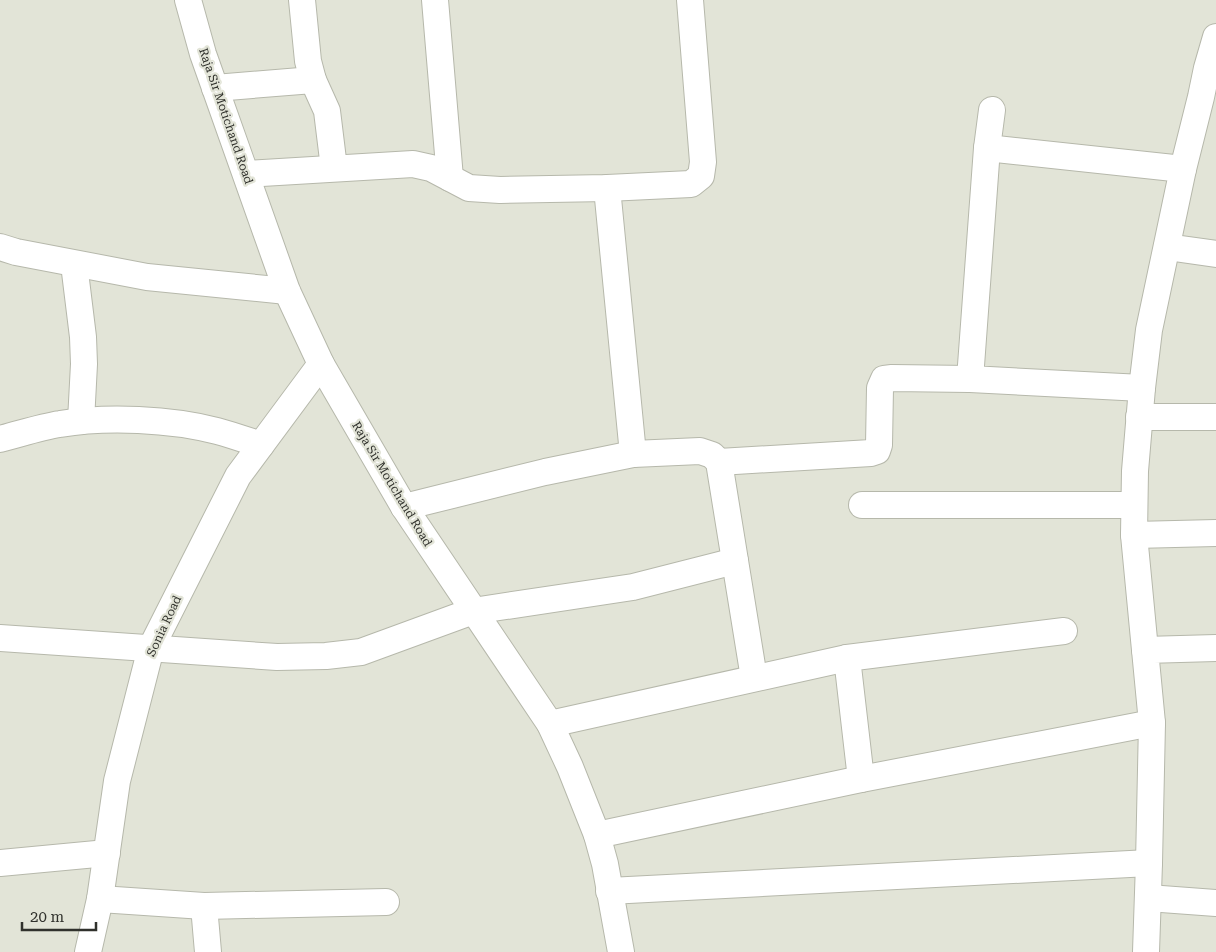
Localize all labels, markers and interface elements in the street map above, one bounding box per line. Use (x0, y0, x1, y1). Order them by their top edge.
street label: Raja Sir Motichand Road (196, 46, 256, 186)
street label: Raja Sir Motichand Road (349, 419, 435, 549)
street label: Sonia Road (144, 593, 184, 659)
scale bar (22, 900, 96, 932)
text: 20 m (30, 908, 65, 926)

